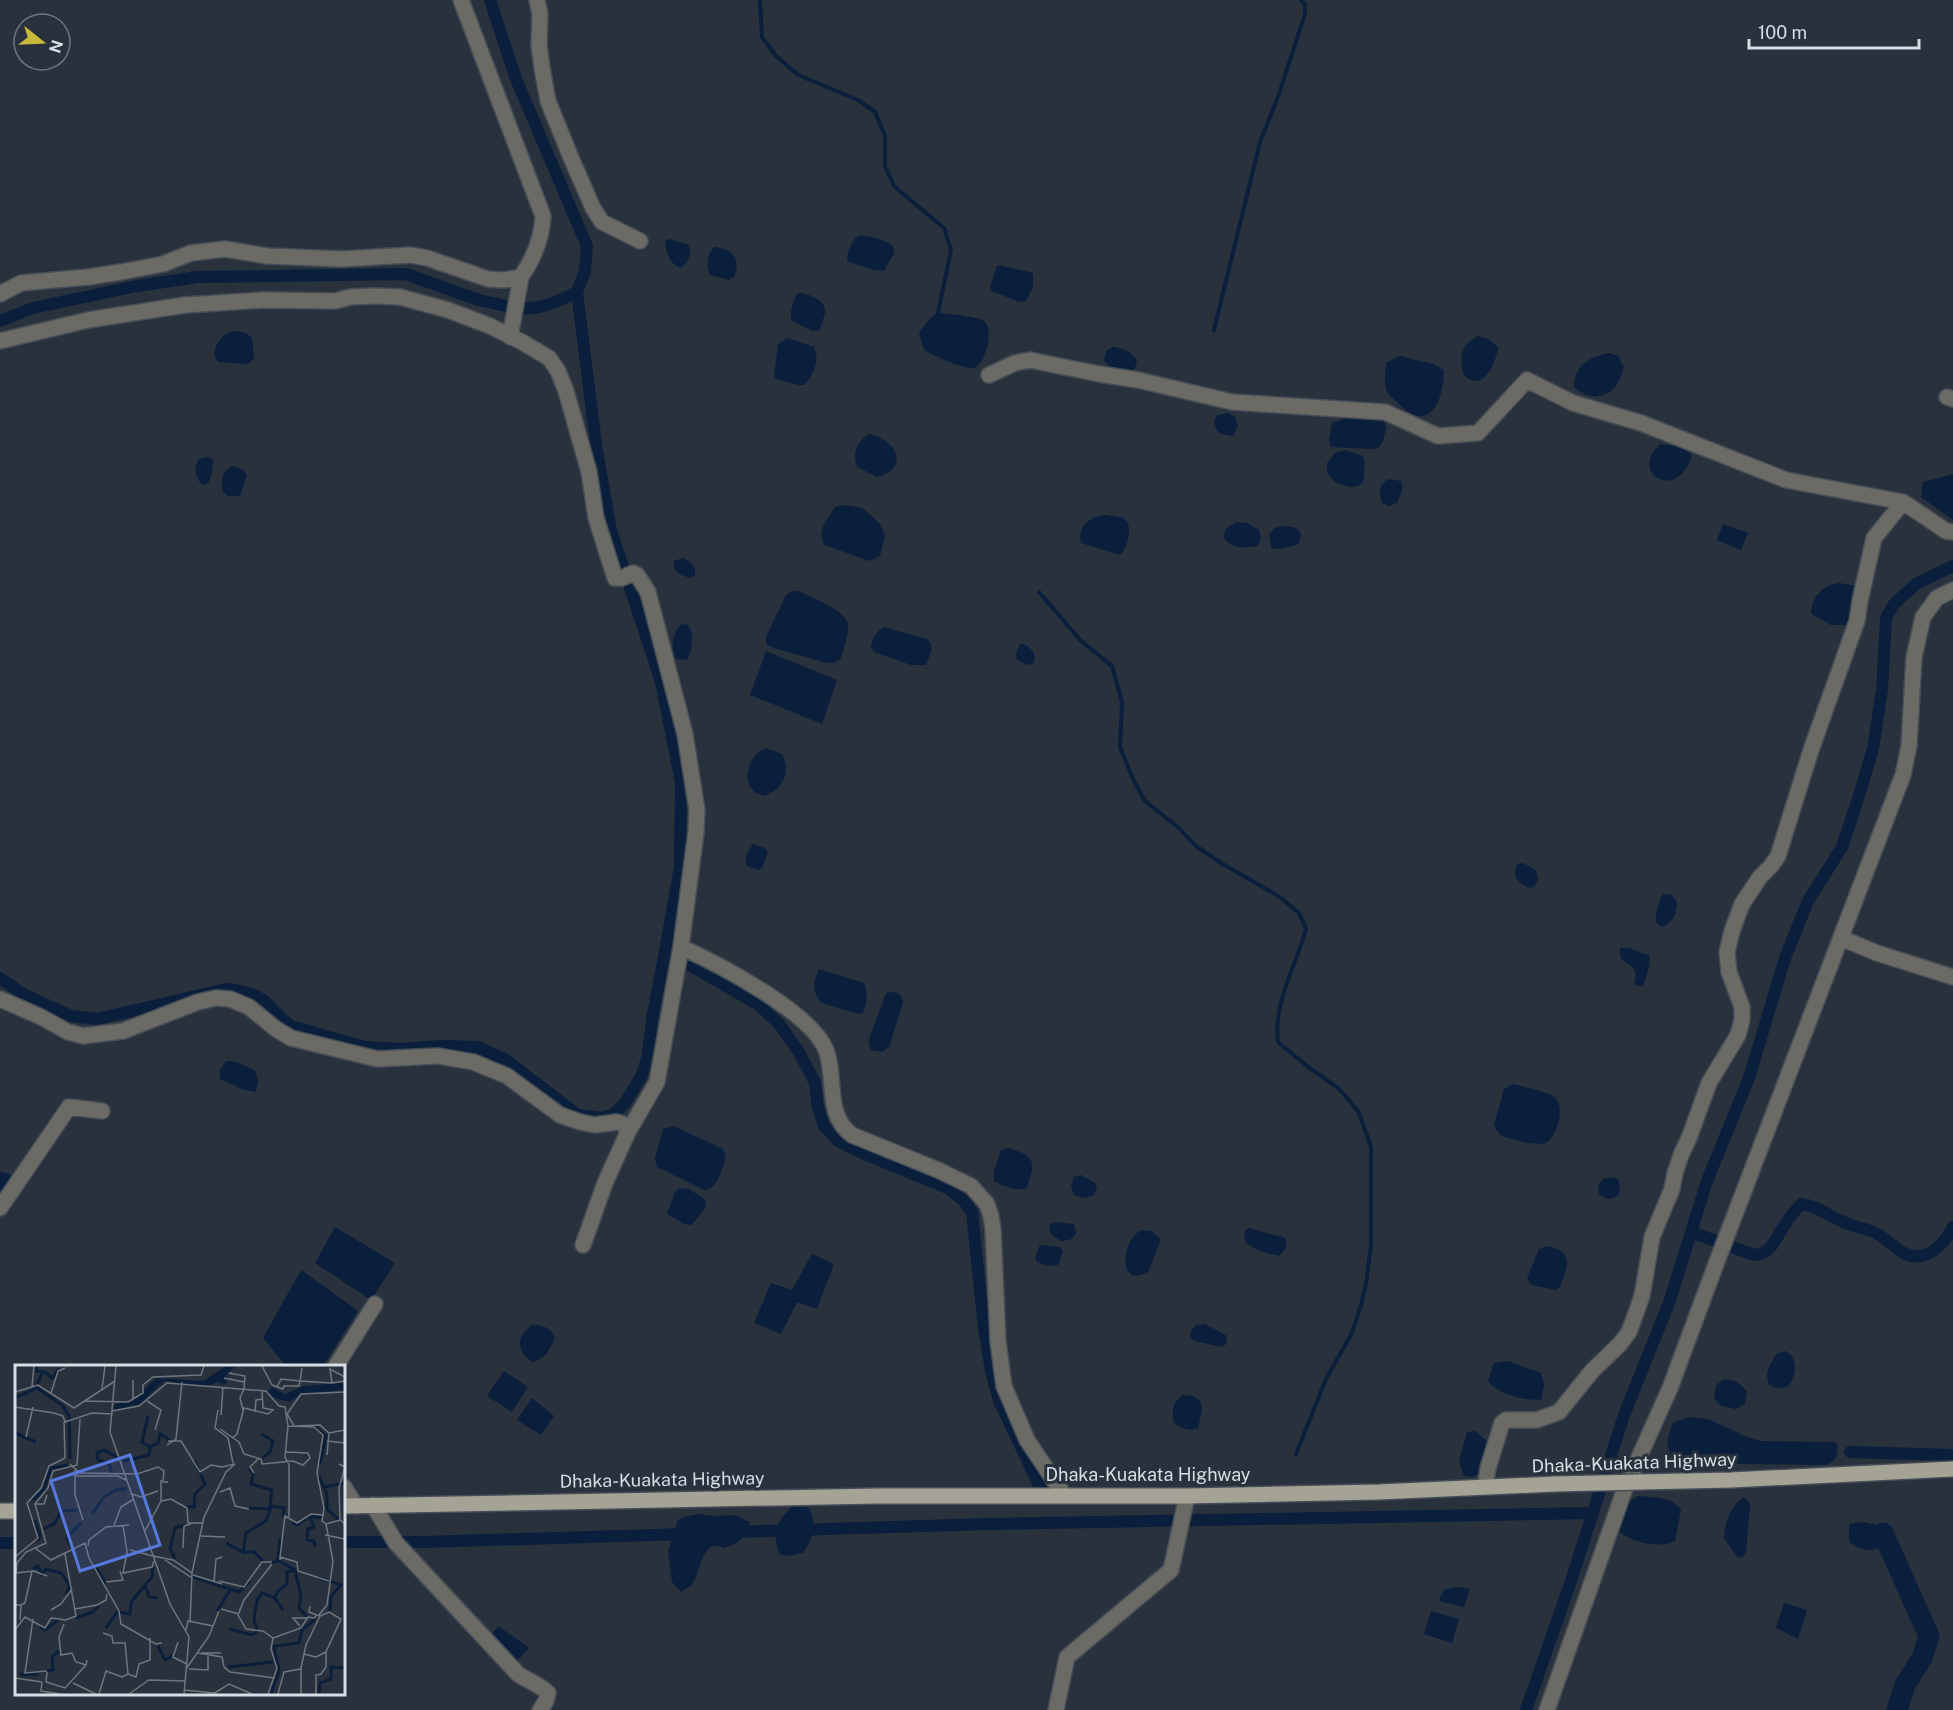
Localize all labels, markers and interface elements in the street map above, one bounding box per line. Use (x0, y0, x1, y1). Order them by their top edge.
north arrow (12, 12, 72, 72)
scale bar (1749, 12, 1918, 50)
text: 100 m (1758, 22, 1807, 43)
text: N (45, 38, 67, 55)
inset map (15, 1365, 345, 1695)
street label: Dhaka-Kuakata Highway (1531, 1448, 1737, 1477)
street label: Dhaka-Kuakata Highway (1046, 1464, 1251, 1485)
street label: Dhaka-Kuakata Highway (559, 1467, 765, 1492)

